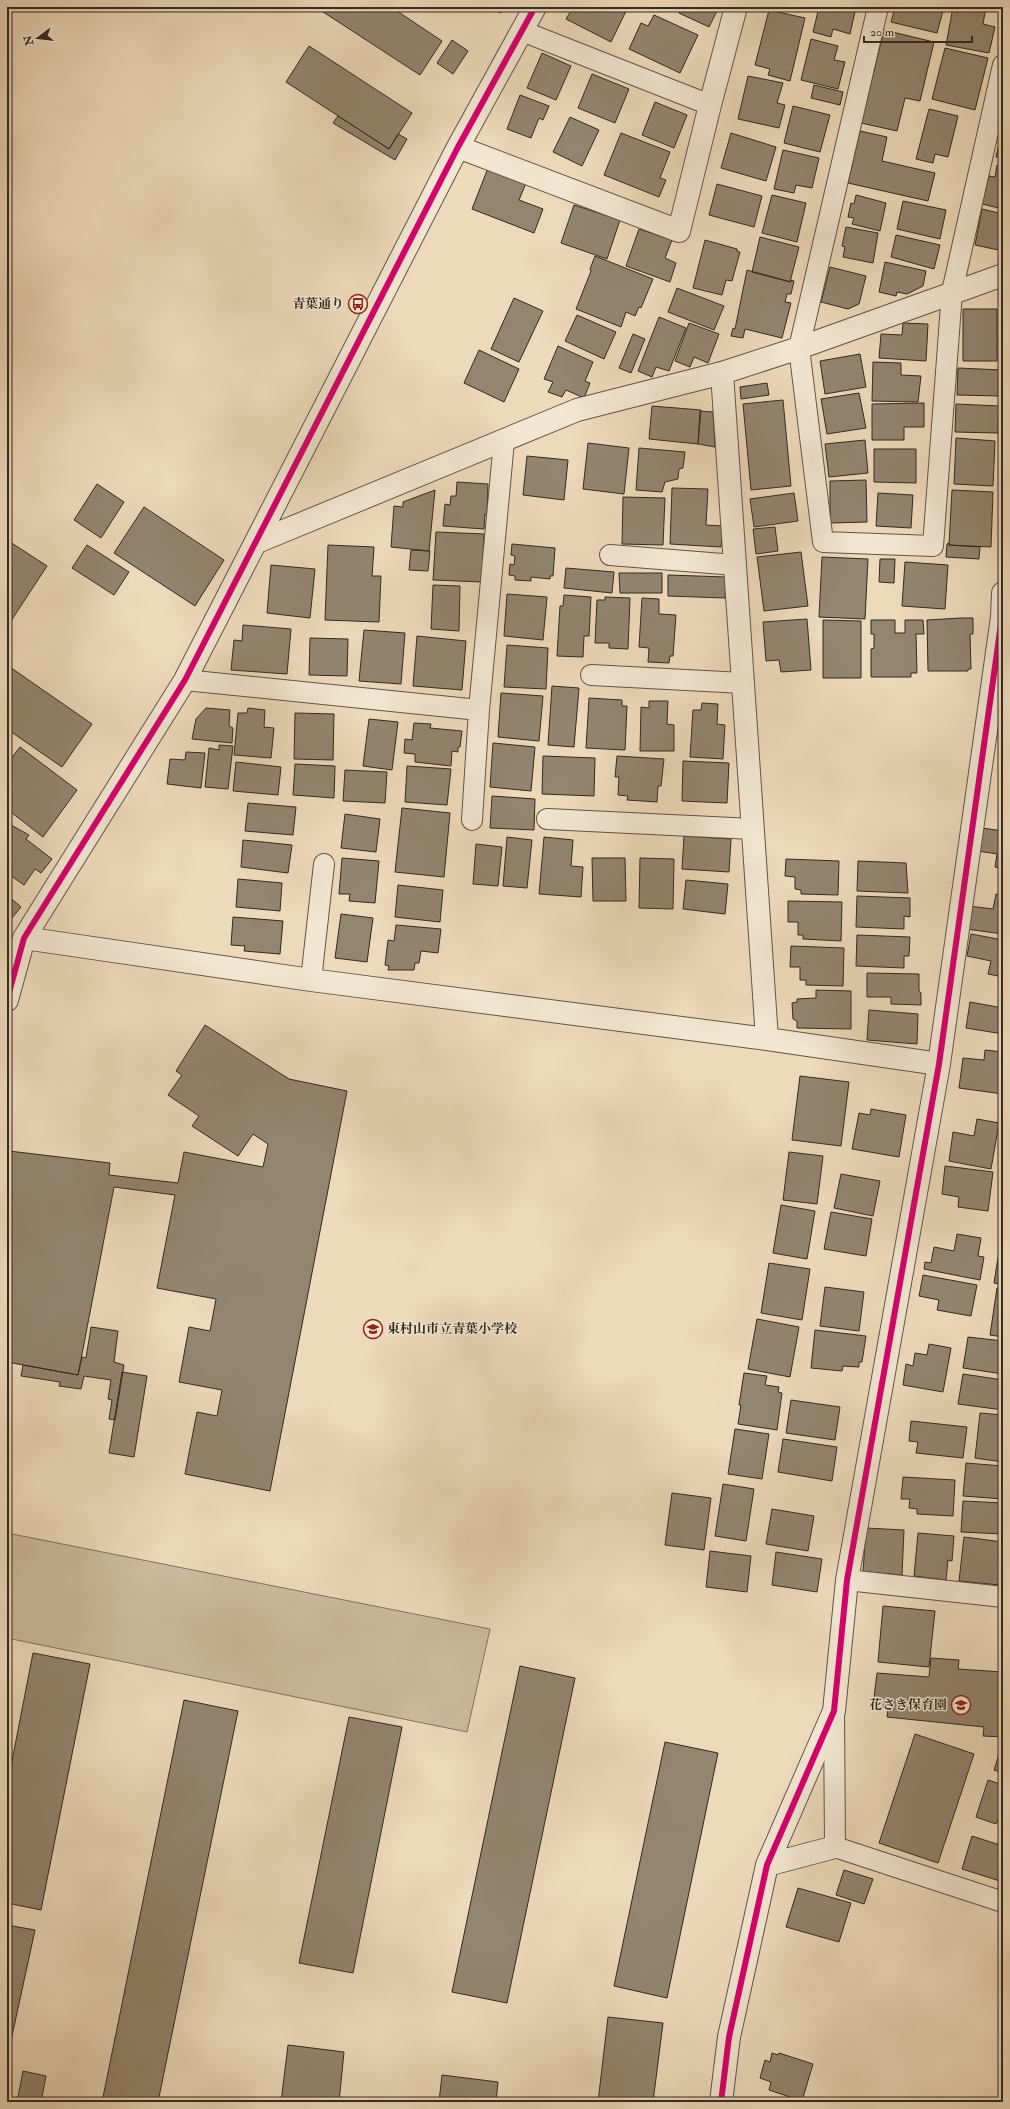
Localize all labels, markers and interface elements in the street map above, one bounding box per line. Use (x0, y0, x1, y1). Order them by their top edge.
north arrow (18, 18, 58, 58)
scale bar (864, 18, 972, 44)
text: 20 m (870, 25, 895, 40)
text: N (21, 33, 37, 48)
bus stop icon: 青葉通り (347, 293, 369, 315)
place label: 青葉通り (292, 296, 344, 312)
school or university icon: 東村山市立青葉小学校 (362, 1318, 384, 1340)
place label: 東村山市立青葉小学校 (387, 1321, 518, 1337)
school or university icon: 花さき保育園 (950, 1694, 972, 1716)
place label: 花さき保育園 (869, 1697, 947, 1713)

